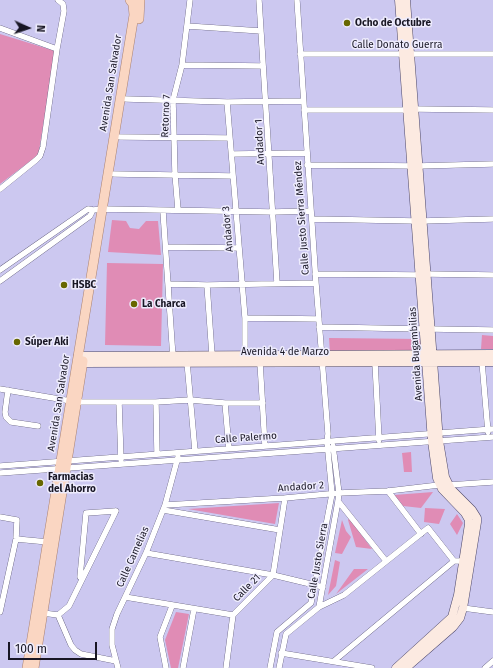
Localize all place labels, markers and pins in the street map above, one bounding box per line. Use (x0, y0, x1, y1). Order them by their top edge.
place label: Ocho de Octubre (355, 17, 431, 29)
marker: Ocho de Octubre (342, 18, 352, 28)
place label: HSBC (72, 279, 96, 291)
marker: HSBC (59, 280, 69, 290)
place label: La Charca (142, 298, 186, 310)
marker: La Charca (129, 299, 139, 309)
place label: Súper Aki (25, 336, 69, 348)
marker: Súper Aki (12, 337, 22, 347)
place label: Farmacias del Ahorro (48, 471, 96, 494)
marker: Farmacias del Ahorro (35, 478, 45, 488)

